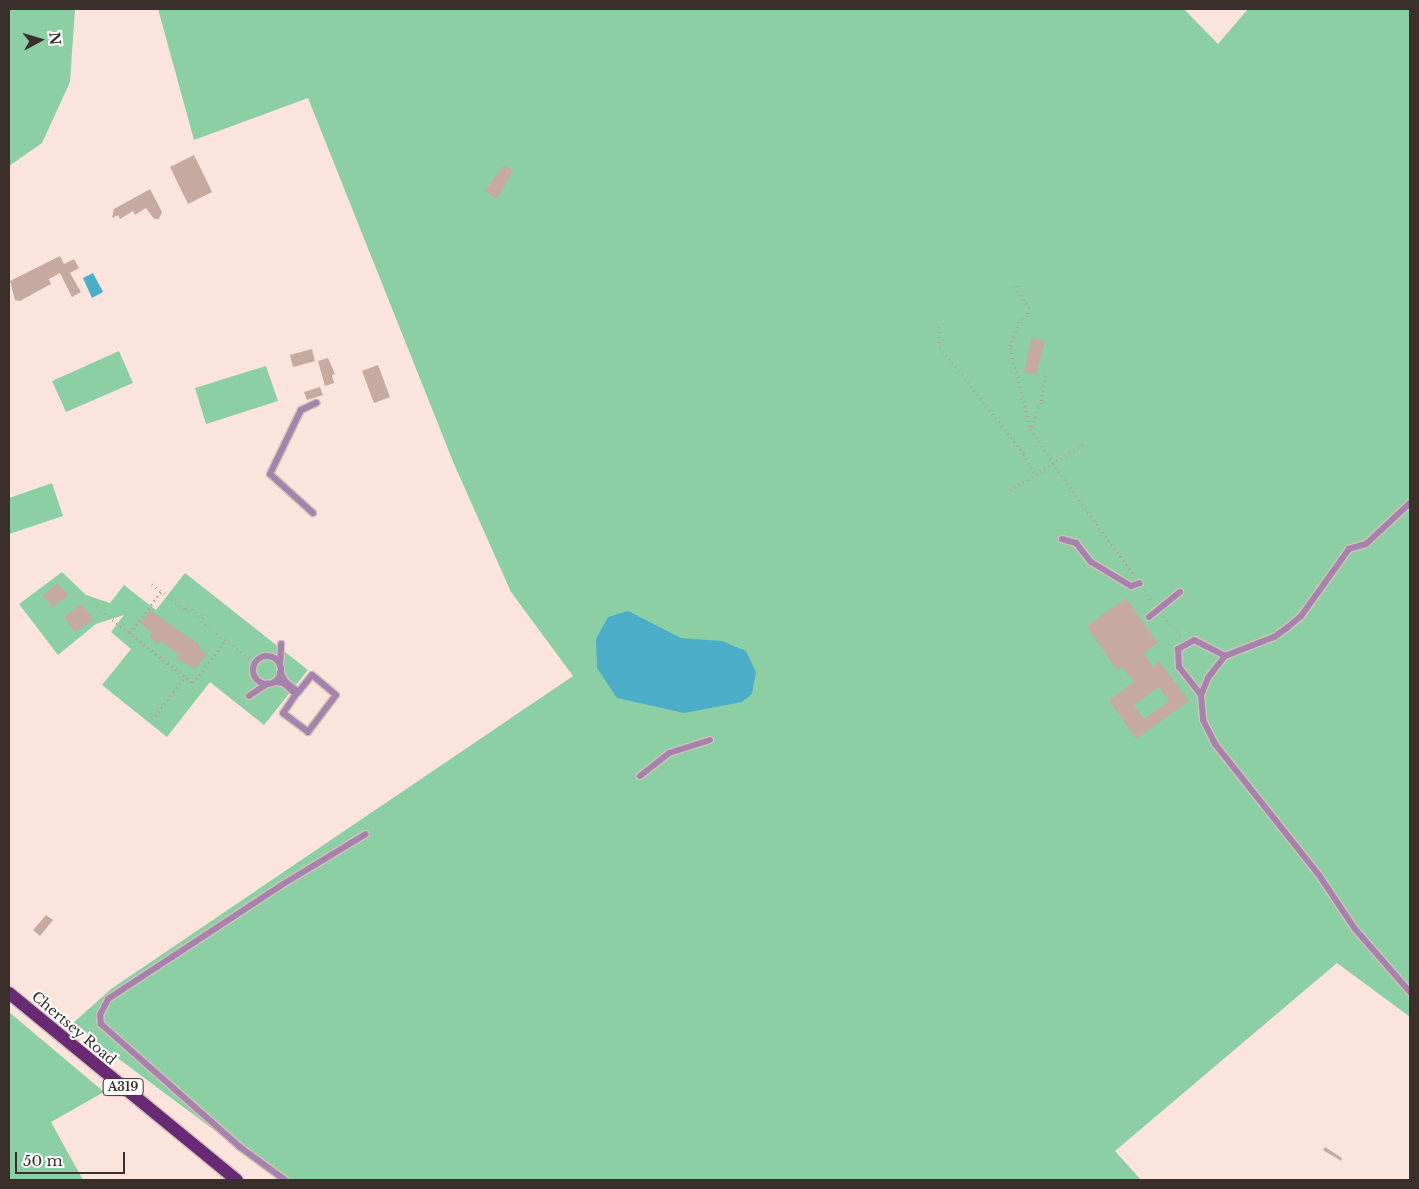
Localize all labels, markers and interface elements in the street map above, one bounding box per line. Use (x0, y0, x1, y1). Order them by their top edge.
north arrow (15, 15, 65, 65)
text: N (45, 31, 65, 46)
street label: Chertsey Road (28, 988, 120, 1068)
road number: A319 (102, 1078, 144, 1096)
scale bar (18, 1142, 128, 1174)
text: 50 m (23, 1151, 63, 1170)

